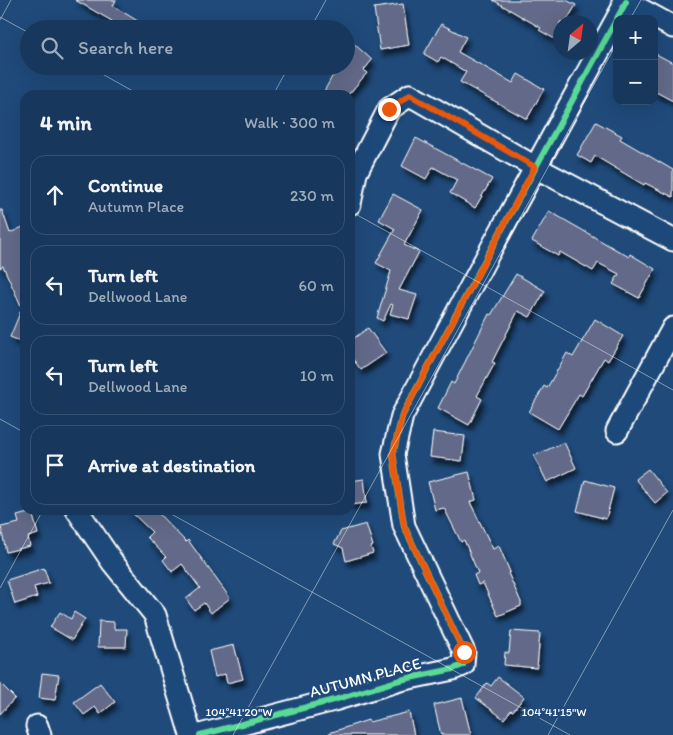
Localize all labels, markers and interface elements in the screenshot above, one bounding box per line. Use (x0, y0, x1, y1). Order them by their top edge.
north arrow (553, 15, 598, 60)
map controls (613, 15, 658, 105)
button: + (613, 15, 658, 60)
search box (20, 20, 355, 75)
icon: search (38, 34, 66, 62)
text: Search here (78, 36, 173, 59)
button: − (613, 60, 658, 105)
route end (378, 98, 401, 121)
text: 4 min (40, 110, 92, 135)
text: Walk · 300 m (244, 113, 335, 132)
text: Continue (88, 174, 163, 197)
icon: ahead (41, 181, 69, 209)
text: 230 m (290, 186, 334, 205)
text: Autumn Place (88, 197, 184, 216)
text: Turn left (88, 264, 158, 287)
icon: left (41, 271, 69, 299)
text: 60 m (299, 276, 334, 295)
text: Dellwood Lane (88, 287, 187, 306)
text: Turn left (88, 354, 158, 377)
icon: left (41, 361, 69, 389)
text: 10 m (300, 366, 334, 385)
text: Dellwood Lane (88, 377, 187, 396)
icon: arrive (41, 451, 69, 479)
text: Arrive at destination (88, 454, 255, 477)
route start (453, 641, 476, 664)
street label: AUTUMN PLACE (307, 653, 423, 701)
text: 104°41'20"W (205, 705, 273, 719)
text: 104°41'15"W (521, 705, 587, 719)

